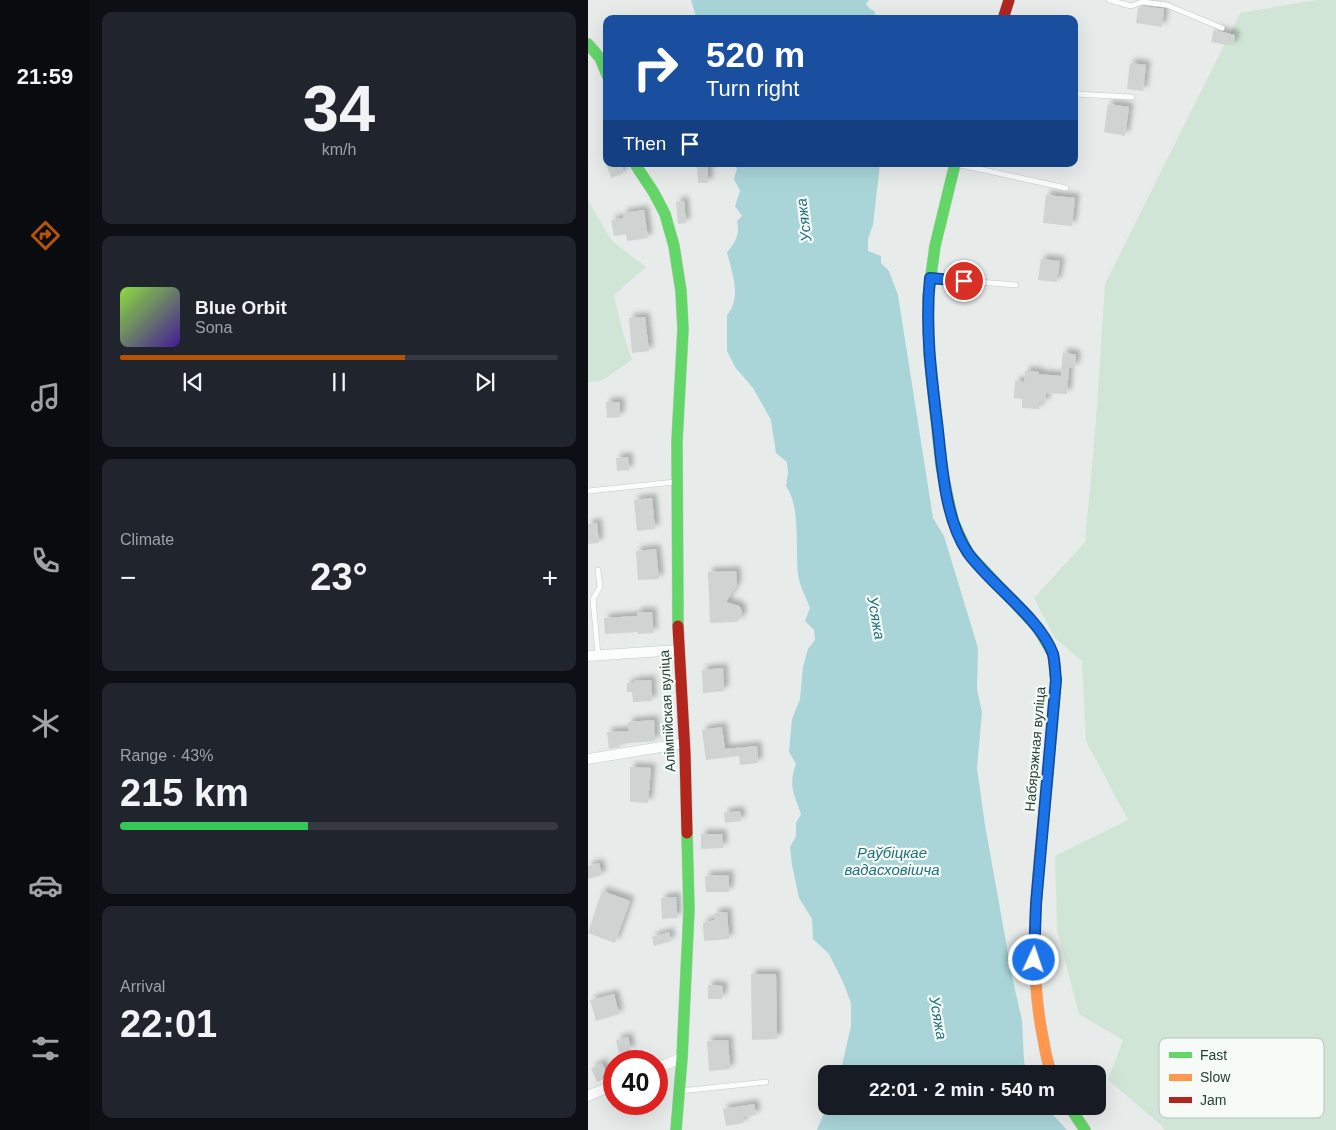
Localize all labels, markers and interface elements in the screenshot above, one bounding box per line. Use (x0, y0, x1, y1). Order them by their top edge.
icon: right (623, 35, 688, 100)
text: 520 m (706, 35, 805, 74)
text: 21:59 (17, 64, 73, 89)
text: 34 (303, 72, 375, 145)
text: Turn right (706, 76, 799, 101)
icon: arrive (676, 130, 704, 158)
text: Then (623, 133, 666, 154)
text: km/h (322, 141, 356, 158)
water label: Усяжа (792, 197, 815, 244)
icon: directions (28, 218, 63, 253)
pin (943, 260, 985, 302)
icon: arrive (950, 267, 978, 295)
text: Blue Orbit (195, 297, 287, 318)
text: Sona (195, 319, 232, 336)
icon: previous (179, 368, 207, 396)
icon: pause (325, 368, 353, 396)
icon: next (471, 368, 499, 396)
icon: music (28, 380, 63, 415)
text: Climate (120, 531, 174, 548)
icon: phone (28, 543, 63, 578)
text: 23° (310, 556, 368, 598)
text: − (120, 562, 136, 593)
text: + (542, 562, 558, 593)
water label: Усяжа (864, 594, 889, 641)
street label: Алімпійская вуліца (656, 649, 678, 773)
street label: Набярэжная вуліца (1022, 686, 1048, 812)
icon: climate (28, 706, 63, 741)
text: Range · 43% (120, 747, 213, 764)
text: 215 km (120, 772, 249, 814)
water label: Раўбіцкае вадасховішча (844, 844, 940, 878)
icon: car (28, 868, 63, 903)
position arrow (1007, 933, 1059, 985)
text: Arrival (120, 978, 165, 995)
water label: Усяжа (926, 994, 951, 1041)
text: 22:01 (120, 1003, 217, 1045)
icon: filters (28, 1031, 63, 1066)
legend (1159, 1038, 1324, 1118)
text: Fast (1200, 1047, 1227, 1063)
speed limit sign: 40 (603, 1050, 668, 1115)
text: Slow (1200, 1069, 1231, 1085)
text: 22:01 · 2 min · 540 m (869, 1079, 1055, 1100)
text: Jam (1200, 1092, 1226, 1108)

